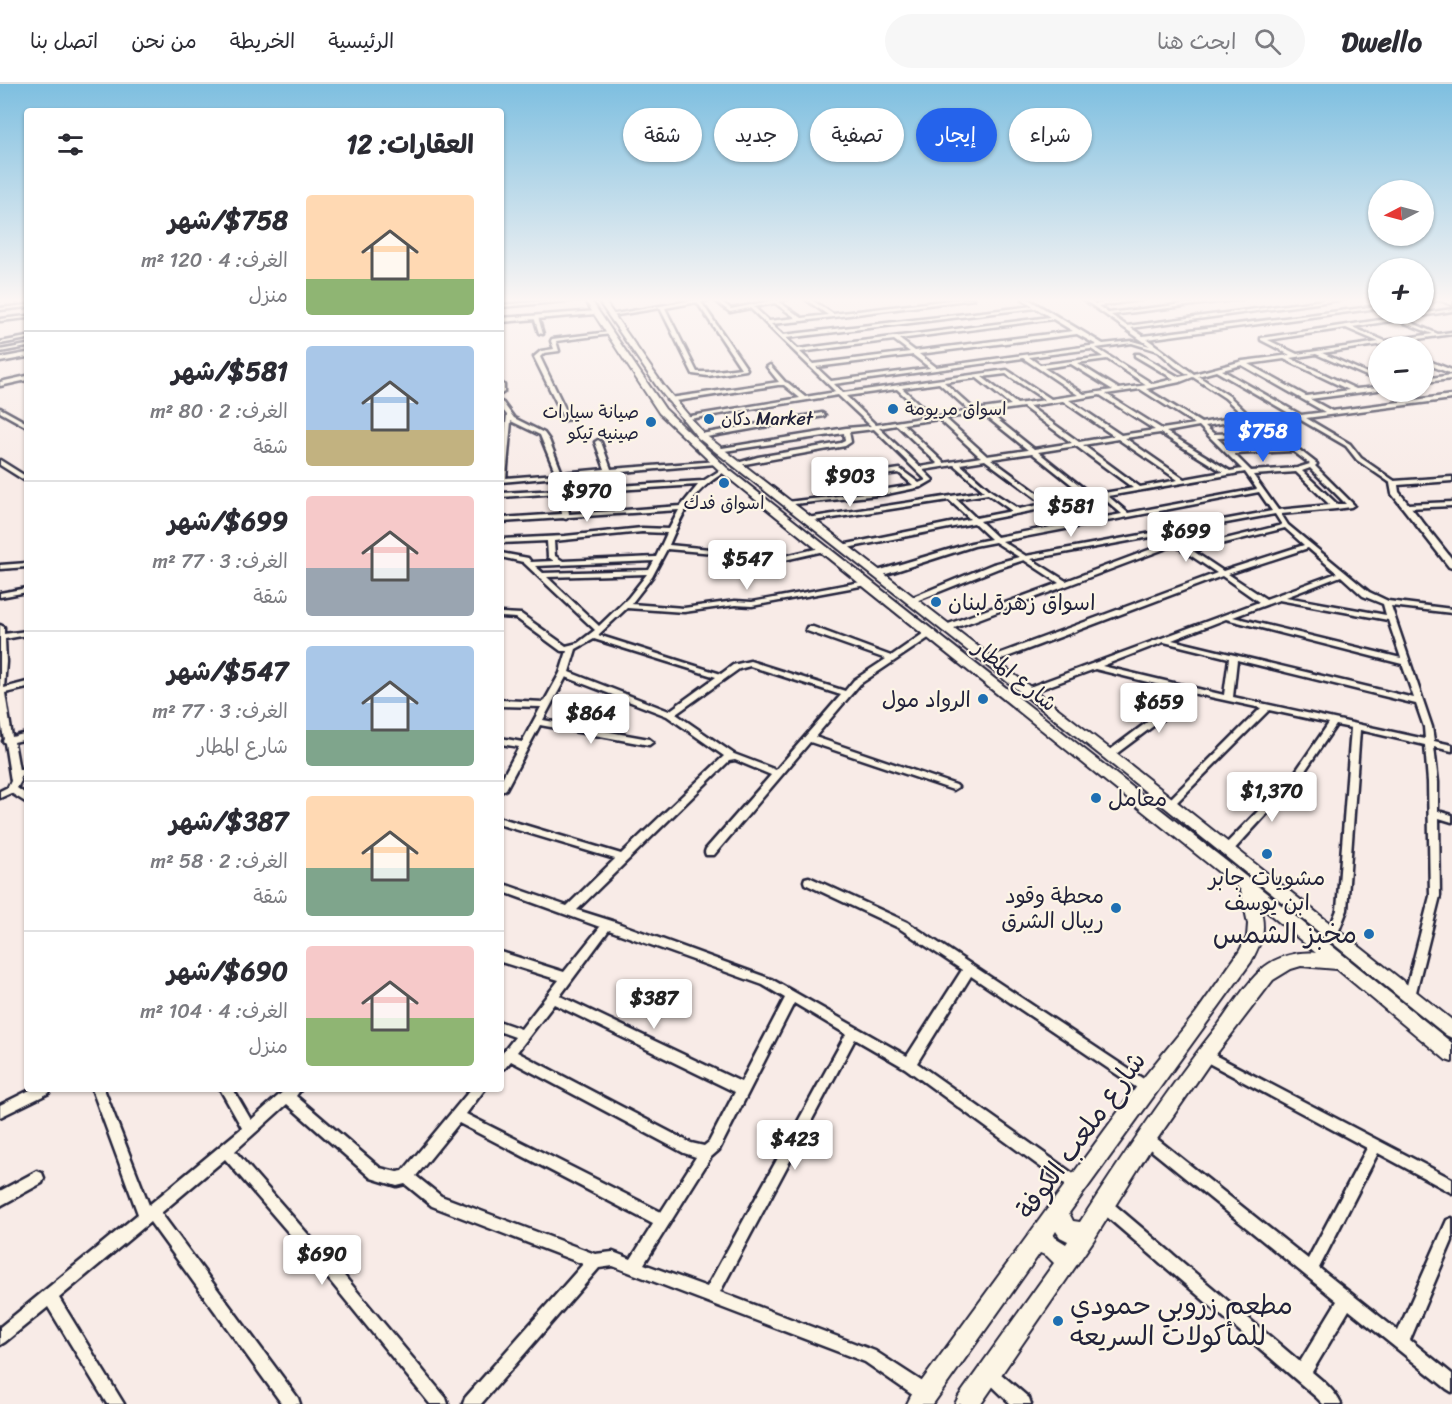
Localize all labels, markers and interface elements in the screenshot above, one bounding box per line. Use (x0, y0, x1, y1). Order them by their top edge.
search box (885, 14, 1305, 68)
text: Dwello (1341, 17, 1422, 66)
text: اتصل بنا (30, 22, 98, 60)
text: من نحن (131, 22, 197, 60)
text: الخريطة (230, 22, 295, 60)
text: الرئيسية (328, 22, 394, 60)
text: ابحث هنا (1157, 22, 1236, 61)
icon: search (1251, 25, 1284, 58)
chip: شقة (623, 108, 702, 162)
chip: جديد (714, 108, 798, 162)
chip: تصفية (810, 108, 904, 162)
chip: إيجار (916, 108, 997, 162)
chip: شراء (1009, 108, 1092, 162)
text: العقارات: 12 (346, 121, 474, 167)
icon: filters (54, 128, 87, 161)
north arrow (1368, 180, 1434, 246)
map controls (1368, 180, 1434, 402)
text: $758/شهر (168, 197, 288, 243)
icon: home (354, 219, 426, 291)
text: الغرف: 4 · 120 m² (141, 243, 288, 278)
button: + (1368, 258, 1434, 324)
text: منزل (249, 278, 288, 313)
button: − (1368, 336, 1434, 402)
text: $581/شهر (172, 348, 288, 394)
icon: home (354, 370, 426, 442)
place label: اسواق مريومة (905, 393, 1007, 425)
text: الغرف: 2 · 80 m² (150, 394, 288, 429)
place label: صيانة سيارات صينيه تيكو (543, 396, 639, 449)
marker: اسواق مريومة (886, 402, 900, 416)
place label: دكان Market (721, 403, 814, 435)
marker: دكان Market (702, 412, 716, 426)
pin: $758 (1227, 412, 1299, 463)
text: $758 (1238, 414, 1288, 449)
marker: صيانة سيارات صينيه تيكو (644, 415, 658, 429)
text: شقة (253, 429, 288, 464)
pin: $903 (814, 457, 886, 508)
text: $903 (825, 459, 875, 494)
pin: $970 (551, 472, 623, 523)
text: $970 (562, 474, 612, 509)
marker: اسواق فدك (717, 476, 731, 490)
place label: اسواق فدك (684, 487, 764, 519)
pin: $581 (1035, 487, 1107, 538)
text: $581 (1048, 489, 1094, 524)
text: $699/شهر (168, 498, 288, 544)
pin: $699 (1150, 512, 1222, 563)
text: $699 (1161, 514, 1211, 549)
icon: home (354, 520, 426, 592)
pin: $547 (711, 540, 783, 591)
text: $547 (722, 542, 772, 577)
text: الغرف: 3 · 77 m² (153, 544, 288, 579)
text: شقة (253, 579, 288, 614)
place label: اسواق زهرة لبنان (948, 583, 1095, 622)
marker: اسواق زهرة لبنان (929, 595, 943, 609)
street label: شارع المطار (963, 628, 1067, 722)
text: $547/شهر (167, 648, 288, 694)
icon: home (354, 670, 426, 742)
place label: الرواد مول (882, 680, 971, 719)
pin: $659 (1123, 683, 1195, 734)
text: $659 (1134, 685, 1184, 720)
marker: الرواد مول (976, 692, 990, 706)
text: الغرف: 3 · 77 m² (153, 694, 288, 729)
pin: $864 (555, 694, 627, 745)
text: $864 (566, 696, 616, 731)
text: شارع المطار (198, 729, 288, 764)
pin: $1,370 (1223, 772, 1321, 823)
text: $1,370 (1241, 774, 1303, 809)
place label: معامل (1108, 779, 1167, 818)
marker: معامل (1089, 791, 1103, 805)
text: $387/شهر (170, 798, 288, 844)
icon: home (354, 820, 426, 892)
text: الغرف: 2 · 58 m² (151, 844, 288, 879)
marker: مشويات جابر ابن يوسف (1260, 847, 1274, 861)
place label: مشويات جابر ابن يوسف (1207, 858, 1325, 922)
place label: محطة وقود ريبال الشرق (1001, 876, 1104, 940)
text: شقة (253, 879, 288, 914)
marker: محطة وقود ريبال الشرق (1109, 901, 1123, 915)
place label: مخبز الشمس (1213, 910, 1357, 958)
marker: مخبز الشمس (1362, 927, 1376, 941)
text: $690/شهر (167, 948, 288, 994)
icon: home (354, 970, 426, 1042)
pin: $387 (618, 979, 690, 1030)
text: $387 (630, 981, 678, 1016)
text: الغرف: 4 · 104 m² (140, 994, 288, 1029)
text: منزل (249, 1029, 288, 1064)
street label: شارع ملعب الكوفة (1003, 1040, 1159, 1230)
pin: $423 (759, 1120, 831, 1171)
text: $423 (771, 1122, 819, 1157)
pin: $690 (286, 1235, 358, 1286)
text: $690 (297, 1237, 347, 1272)
place label: مطعم زروبي حمودي للمأكولات السريعه (1070, 1281, 1293, 1360)
marker: مطعم زروبي حمودي للمأكولات السريعه (1051, 1314, 1065, 1328)

